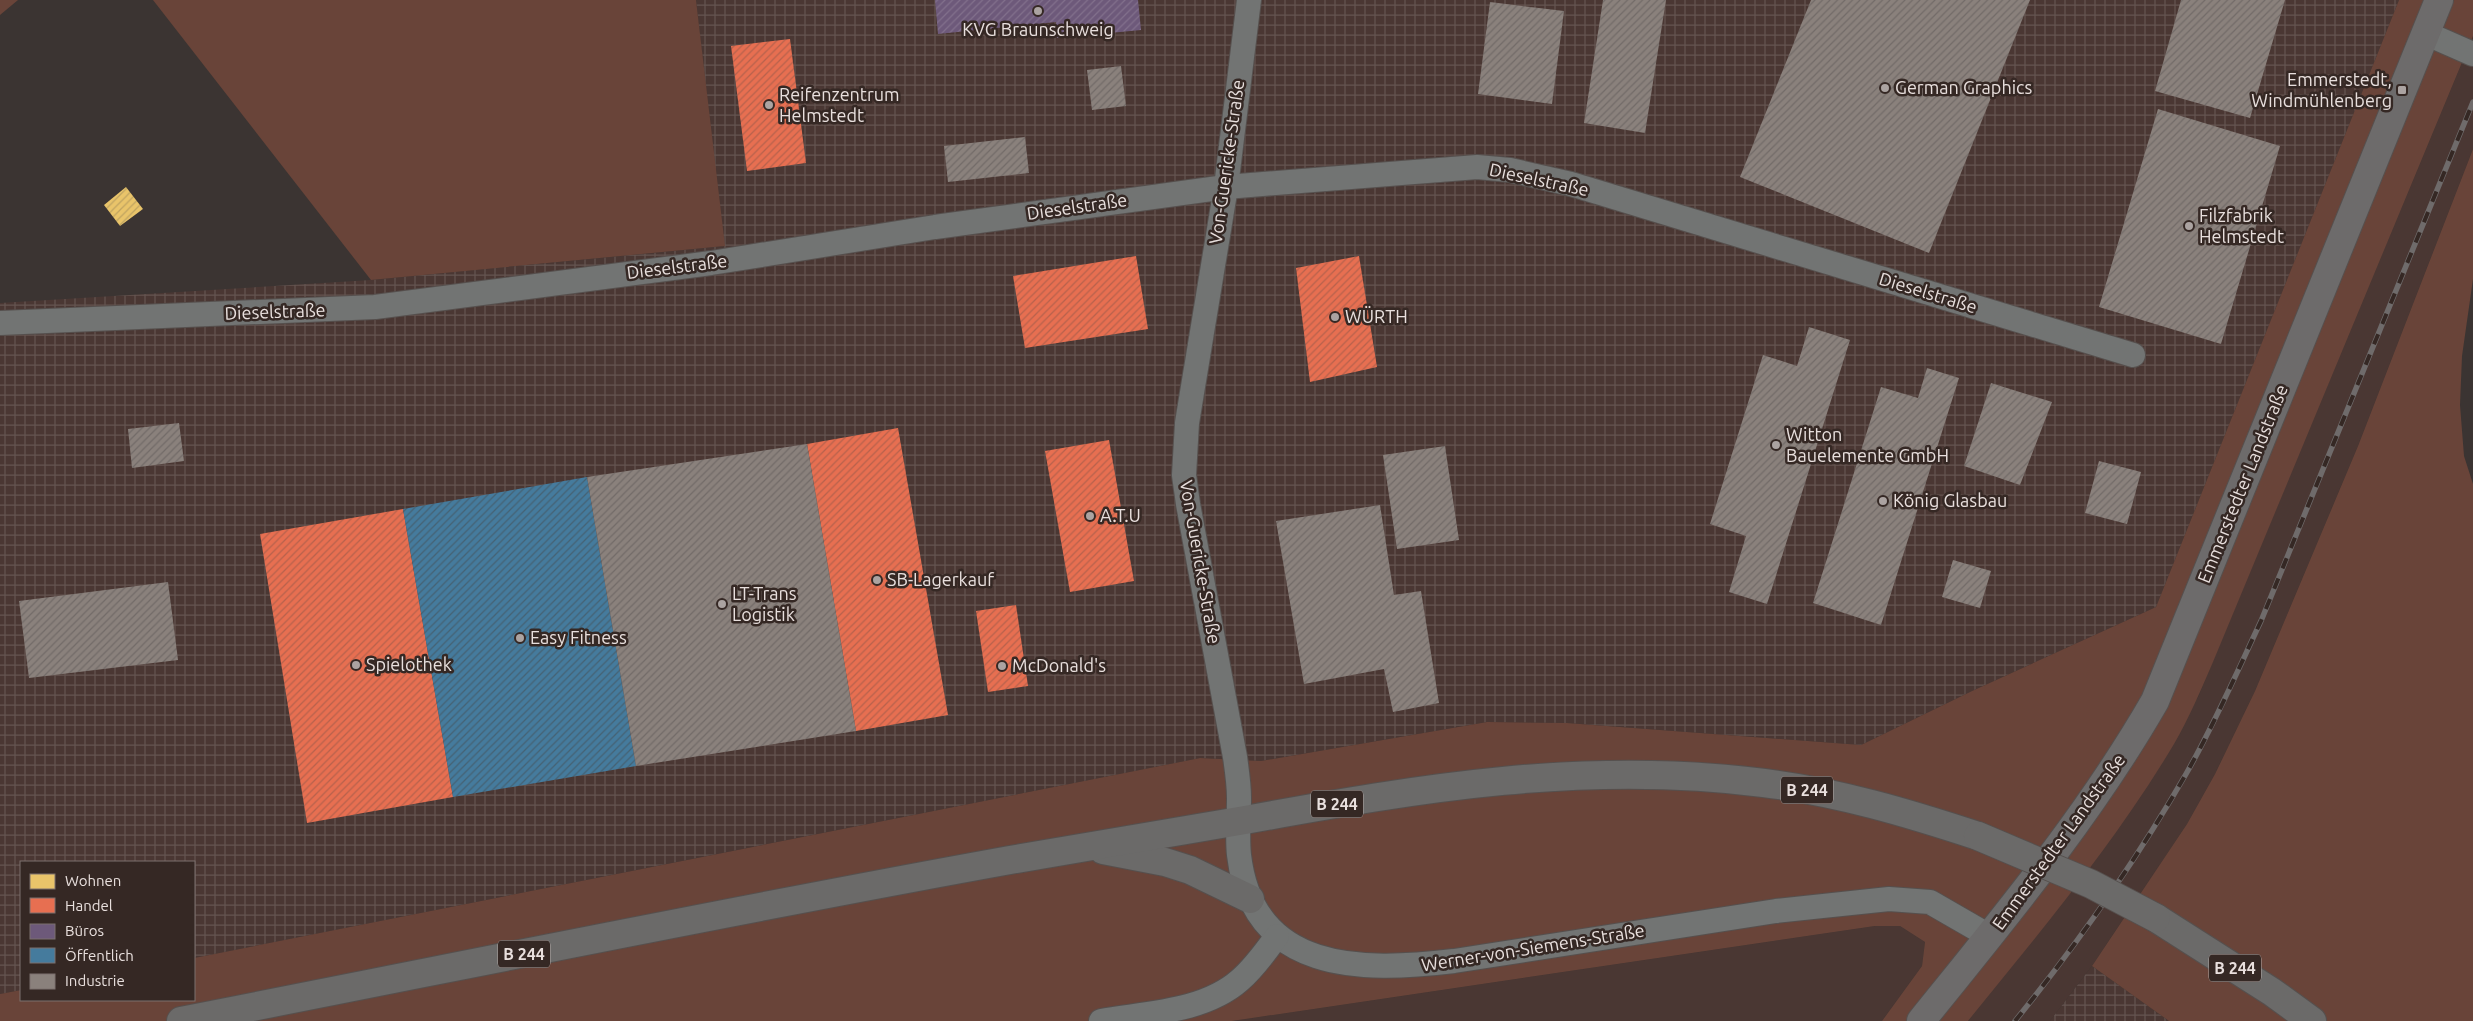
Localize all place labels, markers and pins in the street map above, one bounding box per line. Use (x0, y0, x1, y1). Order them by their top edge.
marker: KVG Braunschweig (1032, 5, 1044, 17)
place label: KVG Braunschweig (962, 19, 1114, 39)
place label: Emmerstedt, Windmühlenberg (2251, 69, 2392, 110)
place label: German Graphics (1895, 77, 2032, 97)
marker: German Graphics (1879, 82, 1891, 94)
place label: Reifenzentrum Helmstedt (779, 84, 900, 125)
marker: Emmerstedt, Windmühlenberg (2396, 84, 2408, 96)
marker: Reifenzentrum Helmstedt (763, 99, 775, 111)
place label: Filzfabrik Helmstedt (2199, 205, 2284, 246)
marker: Filzfabrik Helmstedt (2183, 220, 2195, 232)
place label: WÜRTH (1345, 306, 1408, 326)
marker: WÜRTH (1329, 311, 1341, 323)
place label: Witton Bauelemente GmbH (1786, 424, 1949, 465)
marker: Witton Bauelemente GmbH (1770, 439, 1782, 451)
place label: König Glasbau (1893, 490, 2007, 510)
marker: König Glasbau (1877, 495, 1889, 507)
place label: A.T.U (1100, 505, 1141, 525)
marker: A.T.U (1084, 510, 1096, 522)
place label: SB-Lagerkauf (887, 569, 994, 589)
marker: SB-Lagerkauf (871, 574, 883, 586)
place label: LT-Trans Logistik (732, 583, 797, 624)
marker: LT-Trans Logistik (716, 598, 728, 610)
place label: Easy Fitness (530, 627, 627, 647)
marker: Easy Fitness (514, 632, 526, 644)
place label: Spielothek (366, 654, 452, 674)
place label: McDonald's (1012, 655, 1106, 675)
marker: Spielothek (350, 659, 362, 671)
marker: McDonald's (996, 660, 1008, 672)

